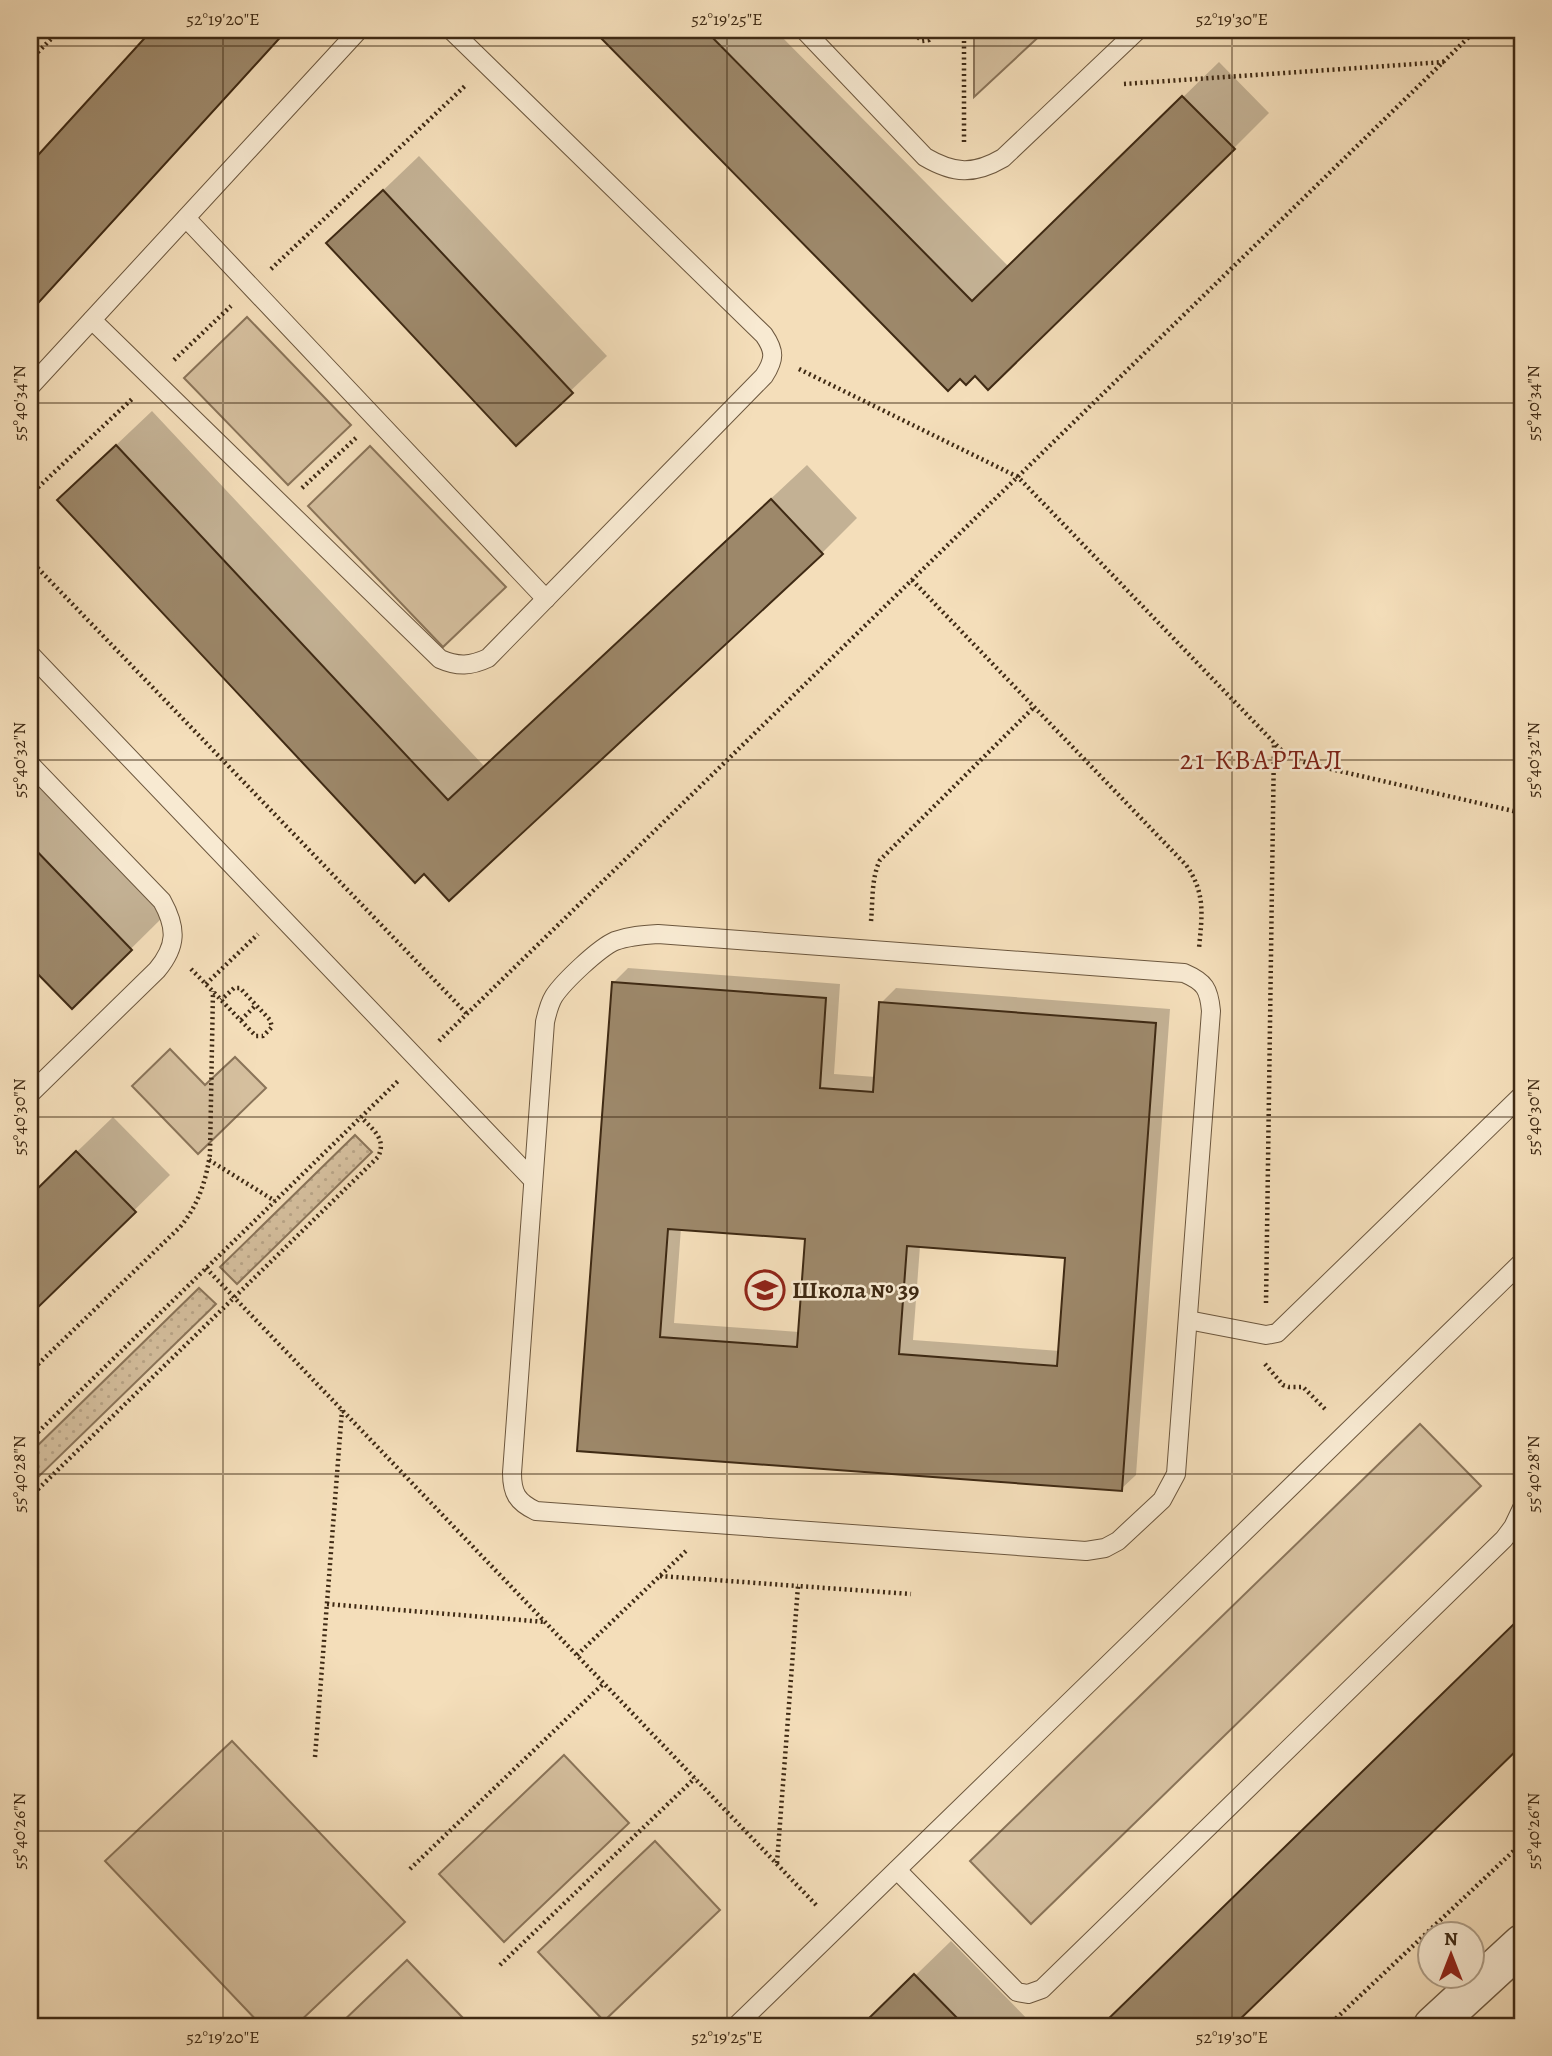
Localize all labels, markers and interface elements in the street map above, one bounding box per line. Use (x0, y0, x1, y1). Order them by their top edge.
text: 52°19'20"E (186, 7, 260, 31)
text: 52°19'25"E (691, 7, 763, 31)
text: 52°19'30"E (1196, 7, 1268, 31)
text: 55°40'34"N (7, 365, 31, 441)
text: 55°40'34"N (1521, 365, 1545, 441)
text: 55°40'32"N (7, 722, 31, 798)
text: 55°40'32"N (1521, 722, 1545, 798)
district label: 21 КВАРТАЛ (1180, 741, 1344, 779)
text: 55°40'30"N (7, 1078, 31, 1156)
text: 55°40'30"N (1521, 1078, 1545, 1156)
school or university icon: Школа № 39 (744, 1269, 786, 1311)
place label: Школа № 39 (792, 1274, 919, 1306)
text: 55°40'28"N (7, 1435, 31, 1513)
text: 55°40'28"N (1521, 1435, 1545, 1513)
text: 55°40'26"N (7, 1792, 31, 1870)
text: 55°40'26"N (1521, 1792, 1545, 1870)
north arrow (1416, 1920, 1486, 1990)
text: N (1444, 1926, 1458, 1952)
text: 52°19'20"E (186, 2025, 260, 2049)
text: 52°19'25"E (691, 2025, 763, 2049)
text: 52°19'30"E (1196, 2025, 1268, 2049)

